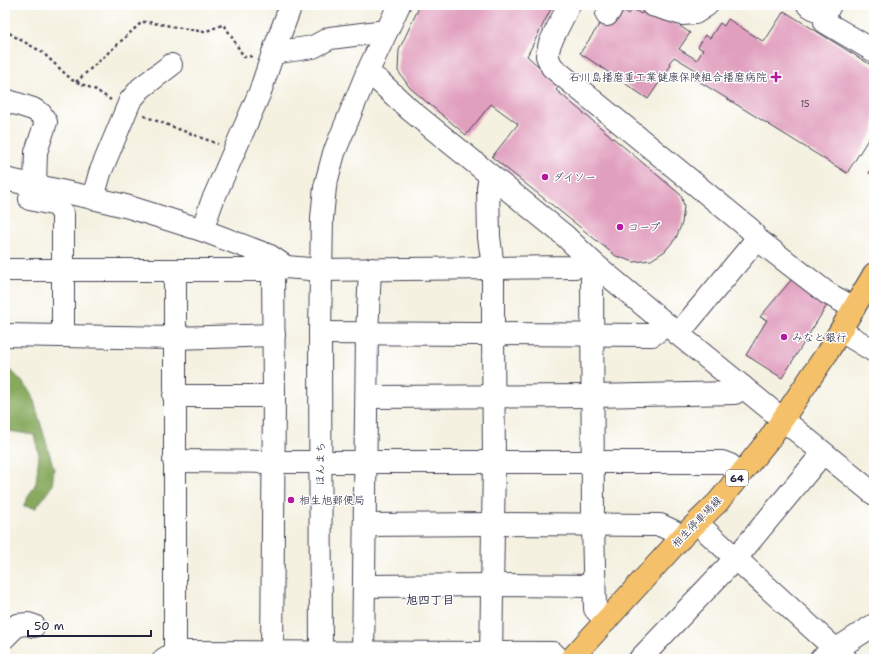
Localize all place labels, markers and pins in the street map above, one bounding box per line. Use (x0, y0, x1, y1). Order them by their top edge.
place label: 石川島播磨重工業健康保険組合播磨病院 (569, 70, 767, 85)
marker: 石川島播磨重工業健康保険組合播磨病院 (770, 71, 782, 83)
place label: ダイソー (553, 170, 596, 185)
marker: ダイソー (540, 172, 550, 182)
place label: コープ (628, 220, 661, 235)
marker: コープ (615, 222, 625, 232)
place label: みなと銀行 (792, 330, 847, 345)
marker: みなと銀行 (779, 332, 789, 342)
place label: 相生旭郵便局 (299, 493, 365, 508)
marker: 相生旭郵便局 (286, 495, 296, 505)

